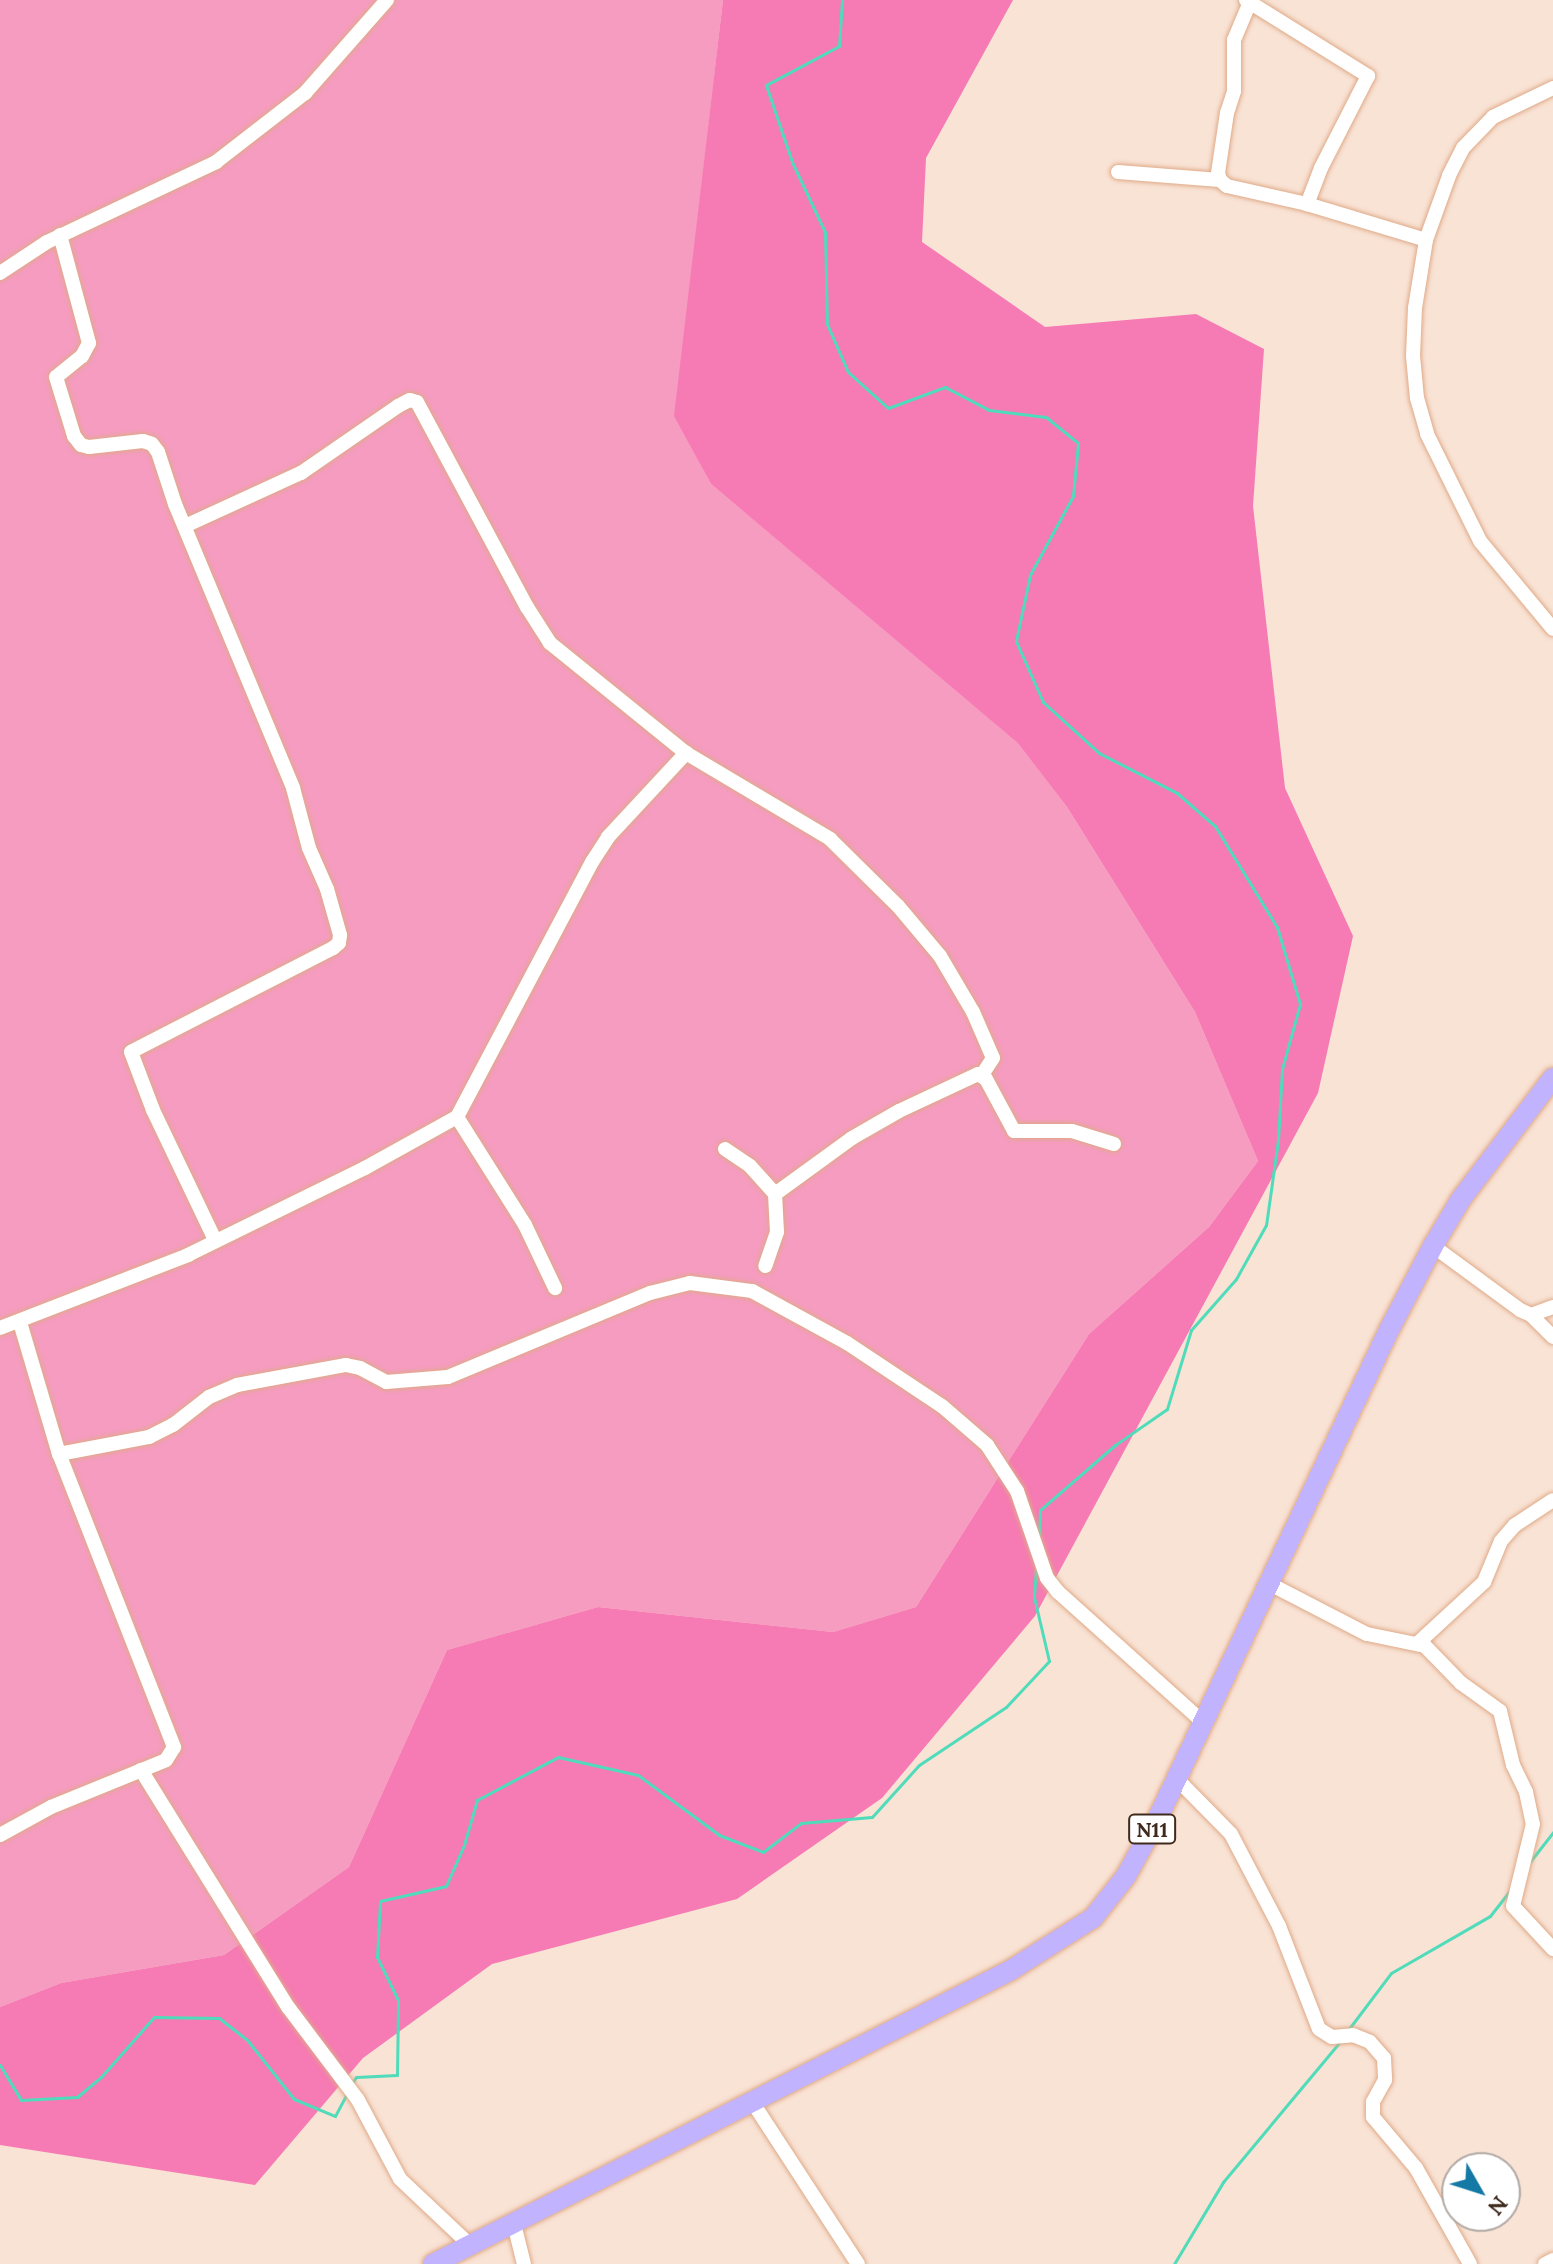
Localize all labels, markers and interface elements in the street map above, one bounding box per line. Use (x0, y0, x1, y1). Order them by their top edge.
road number: N11 (1128, 1813, 1176, 1845)
north arrow (1441, 2152, 1521, 2232)
text: N (1482, 2190, 1514, 2221)

